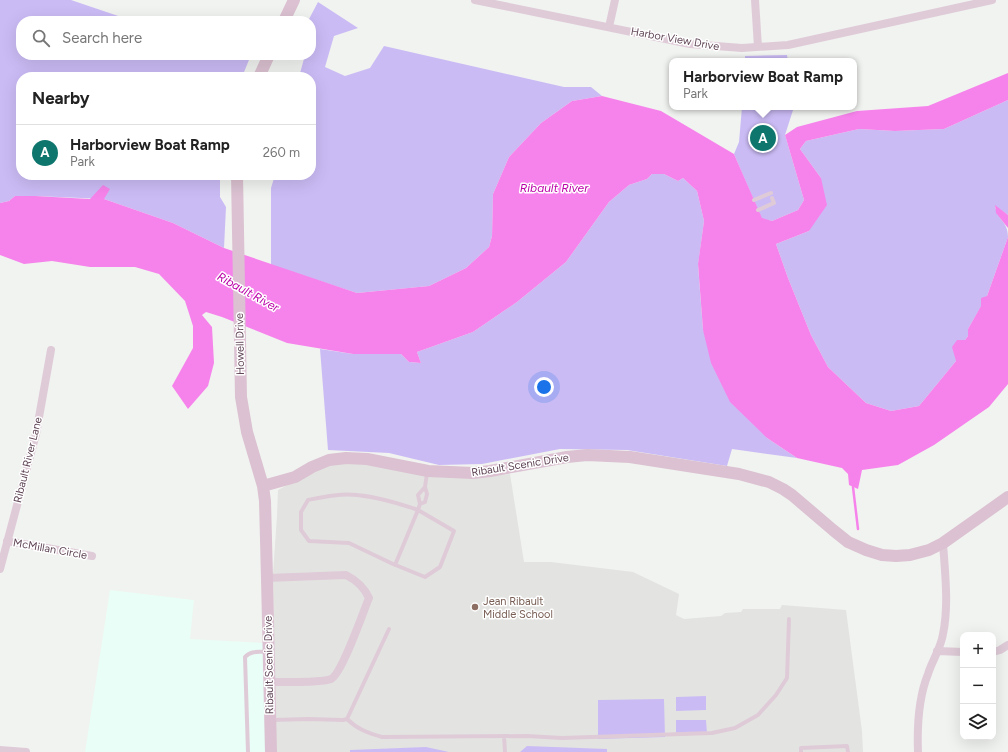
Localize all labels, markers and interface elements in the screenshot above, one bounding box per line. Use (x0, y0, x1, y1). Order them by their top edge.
search box (16, 16, 316, 60)
street label: Harbor View Drive (630, 25, 720, 53)
icon: search (30, 27, 52, 49)
text: Search here (62, 29, 142, 47)
popup (669, 58, 857, 110)
text: Harborview Boat Ramp (683, 68, 843, 86)
text: Park (683, 86, 708, 101)
text: Nearby (32, 88, 90, 108)
pin: A (750, 123, 776, 153)
text: Harborview Boat Ramp (70, 136, 230, 154)
text: A (40, 145, 50, 160)
text: 260 m (263, 145, 300, 160)
text: Park (70, 154, 95, 169)
water label: Ribault River (520, 181, 589, 195)
water label: Ribault River (215, 269, 282, 315)
street label: Howell Drive (233, 313, 247, 375)
your location (534, 377, 554, 397)
street label: Ribault River Lane (11, 416, 45, 504)
street label: Ribault Scenic Drive (470, 451, 570, 479)
street label: McMillan Circle (12, 536, 88, 562)
place label: Jean Ribault Middle School (483, 595, 553, 621)
marker: Jean Ribault Middle School (470, 602, 480, 612)
street label: Ribault Scenic Drive (262, 616, 276, 714)
map controls (960, 632, 996, 740)
button: + (960, 632, 996, 668)
button: − (960, 668, 996, 704)
button: layers (960, 704, 996, 740)

